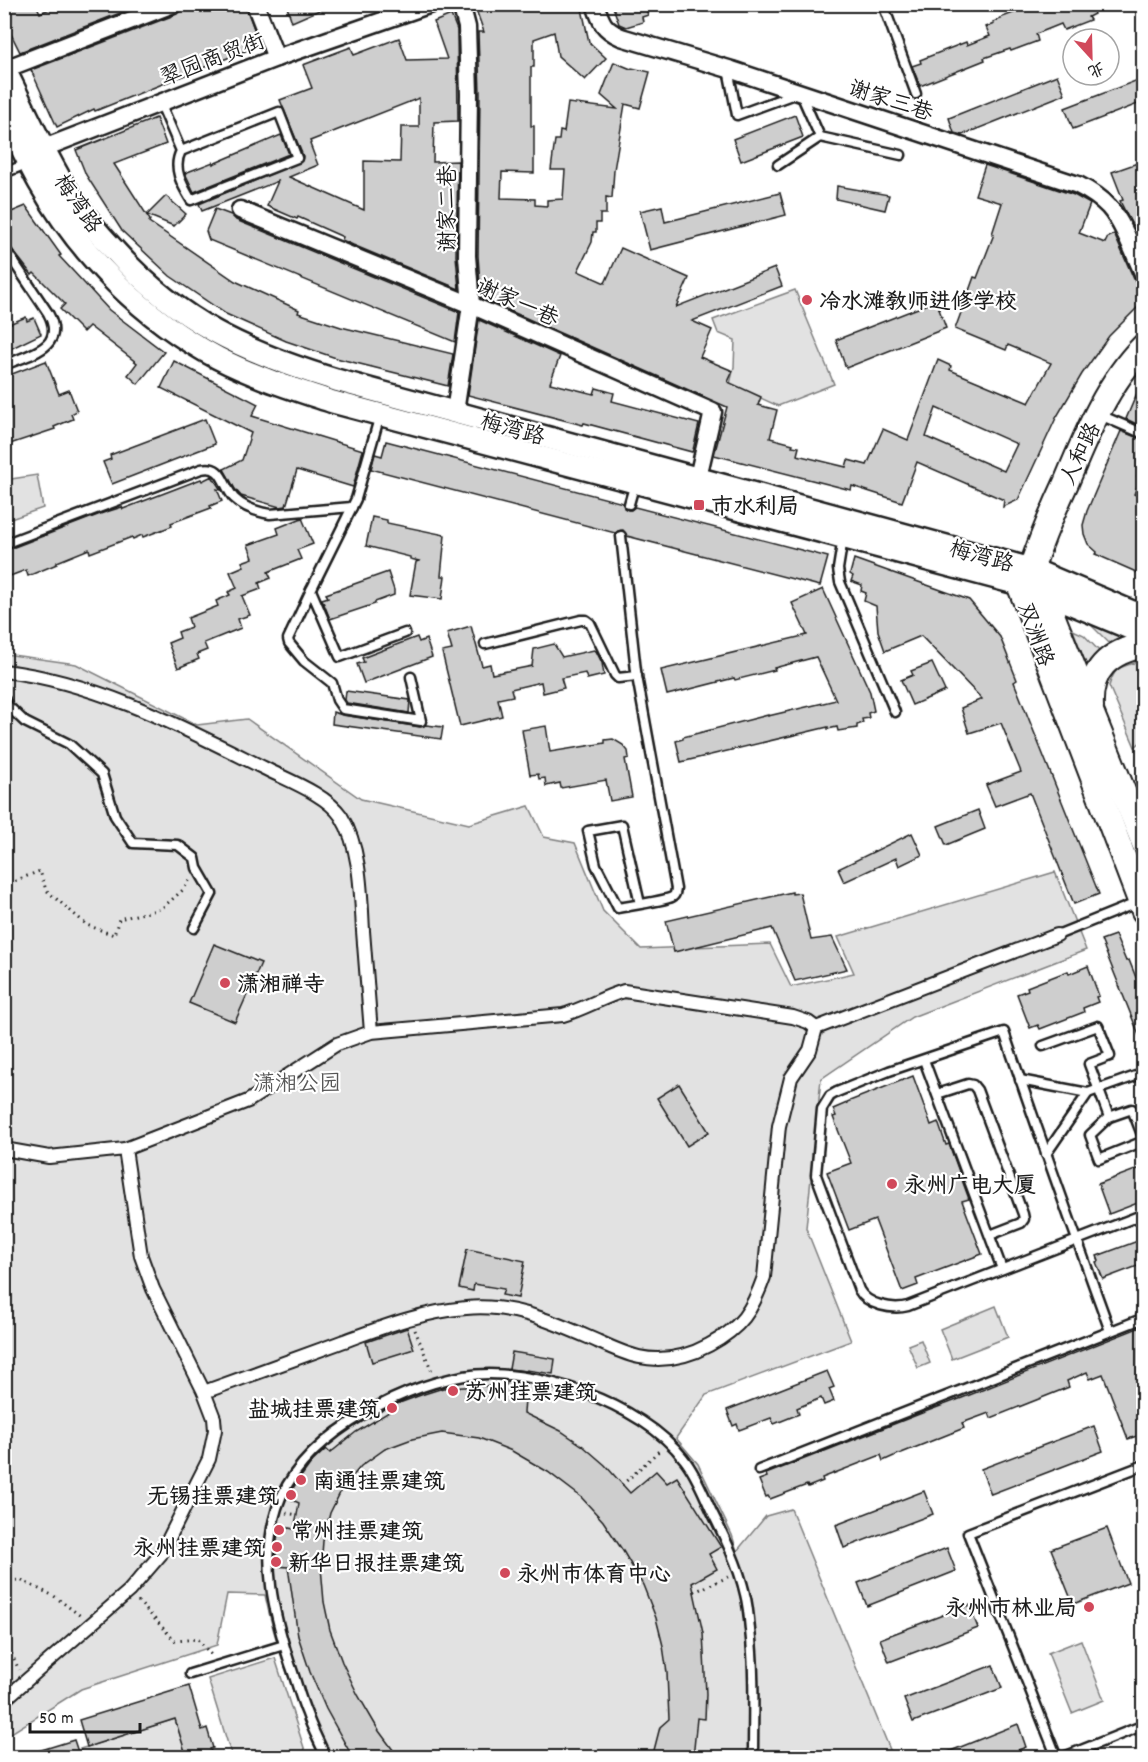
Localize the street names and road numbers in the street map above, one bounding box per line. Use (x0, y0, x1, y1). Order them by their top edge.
street label: 翠园商贸街 (156, 27, 270, 95)
street label: 谢家三巷 (843, 74, 937, 131)
street label: 谢家二巷 (434, 165, 465, 253)
street label: 梅湾路 (45, 169, 108, 241)
street label: 谢家一巷 (470, 272, 563, 336)
street label: 梅湾路 (476, 408, 548, 455)
street label: 人和路 (1054, 418, 1110, 491)
street label: 梅湾路 (945, 535, 1017, 582)
street label: 双洲路 (1008, 599, 1060, 672)

